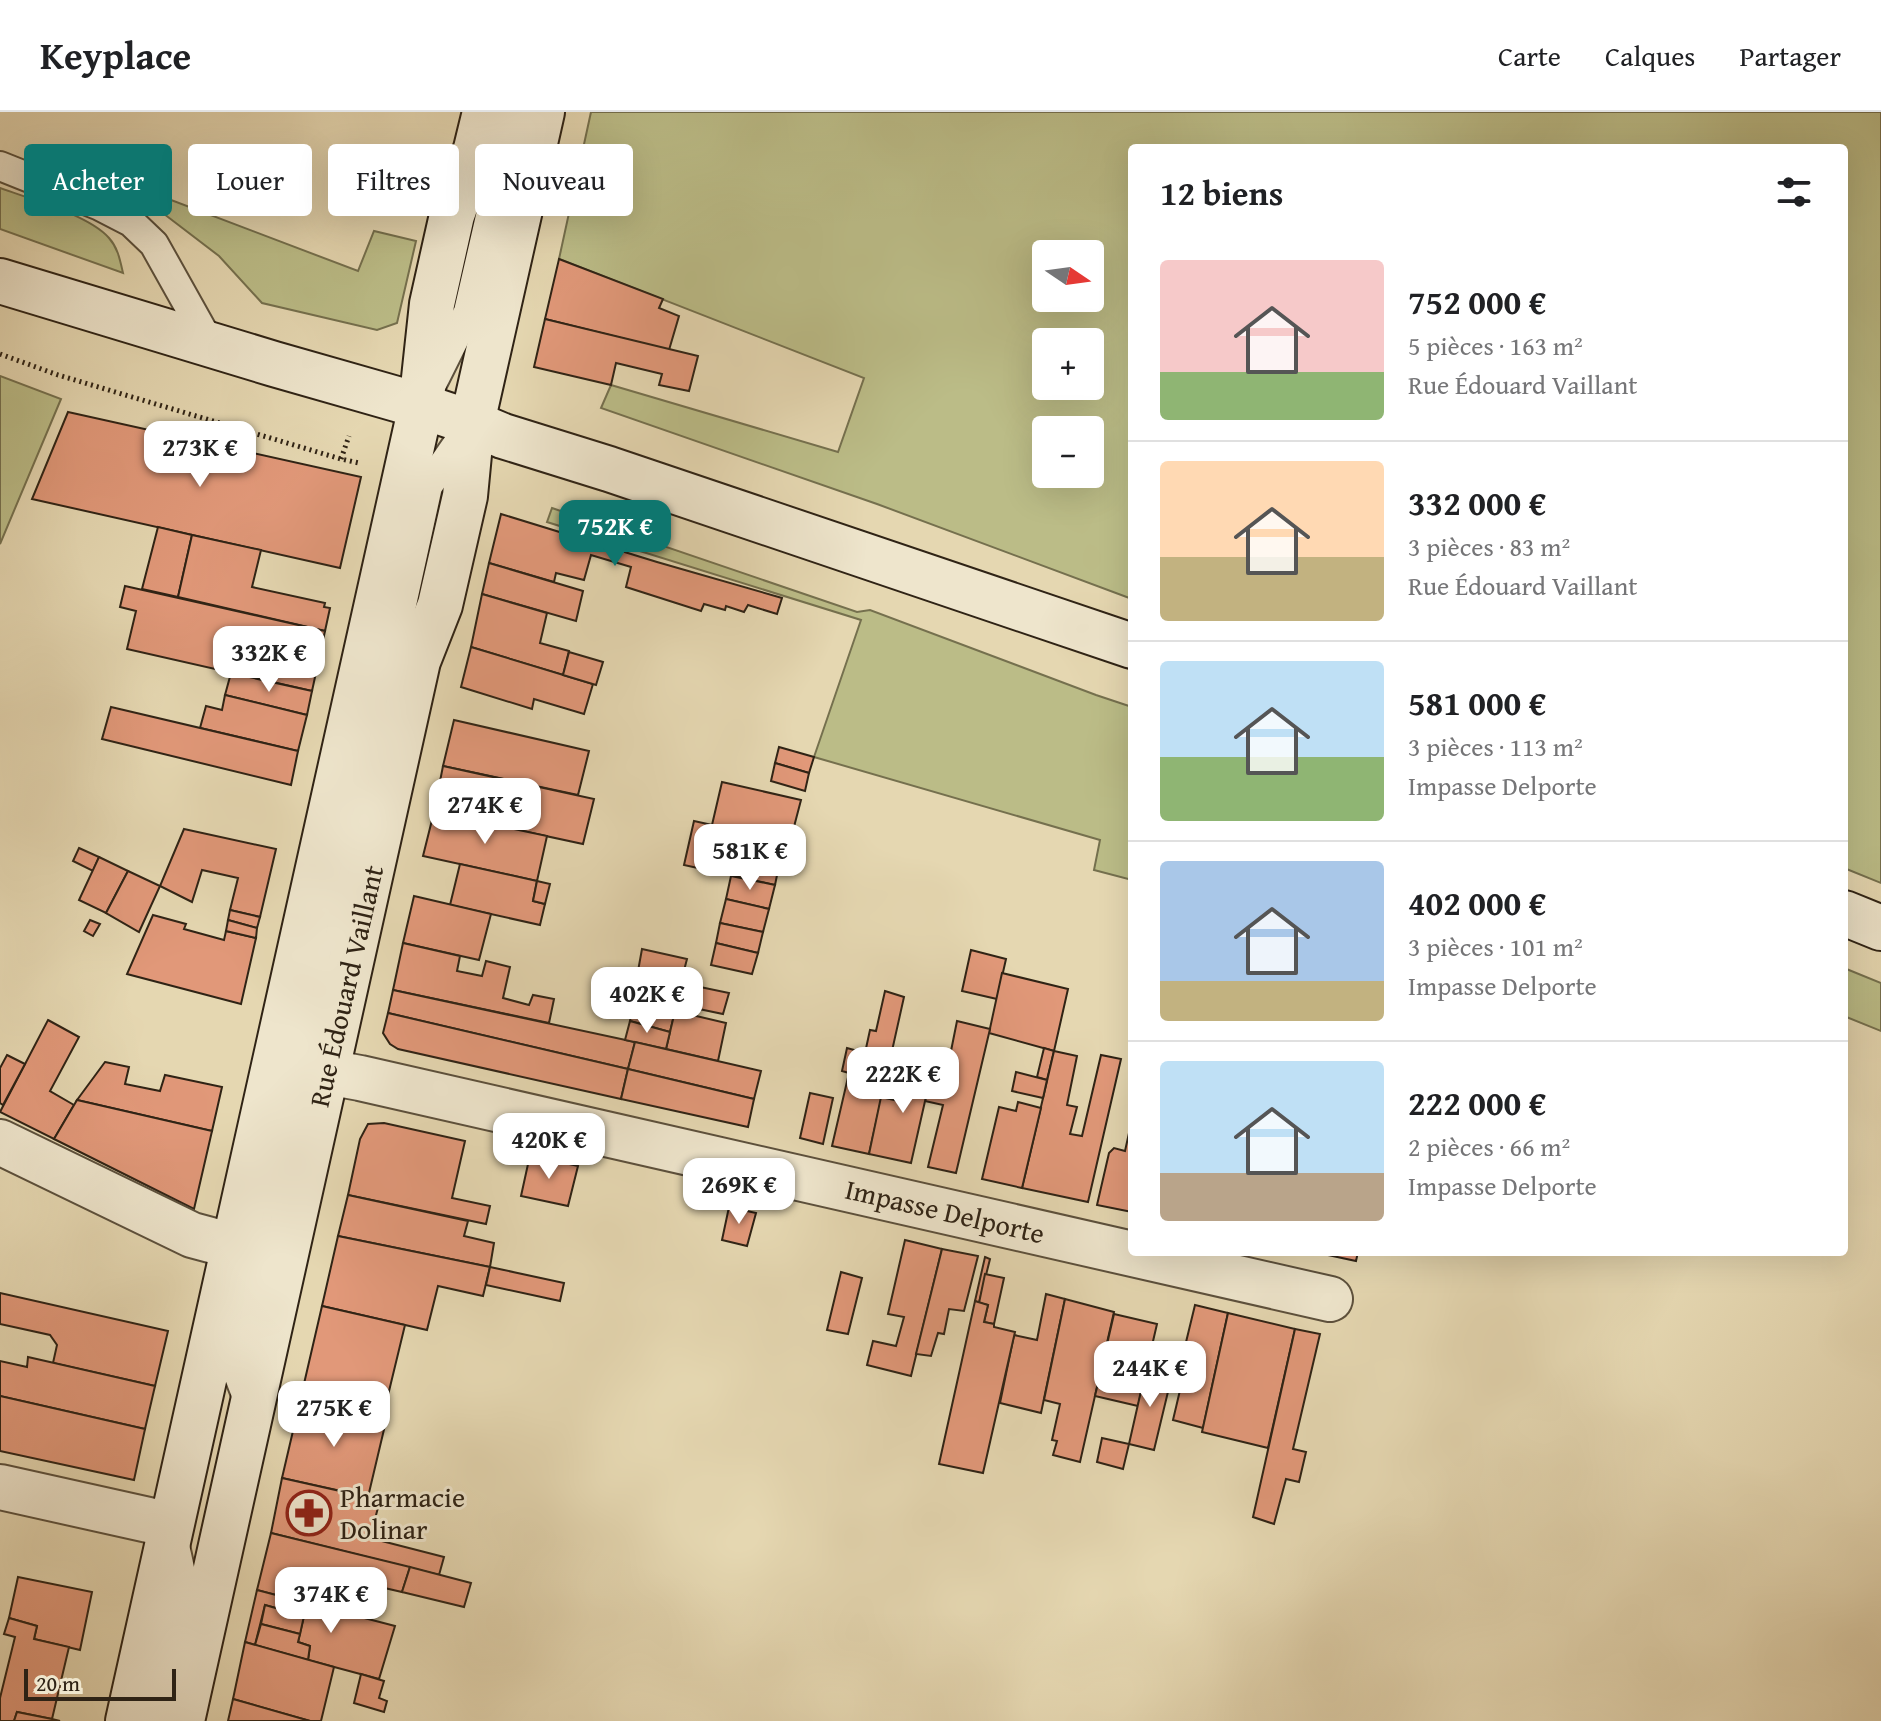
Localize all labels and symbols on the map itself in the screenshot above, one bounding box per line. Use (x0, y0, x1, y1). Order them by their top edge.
north arrow (1032, 240, 1104, 312)
pin: 273K € (135, 421, 265, 489)
pin: 752K € (550, 500, 680, 568)
pin: 332K € (204, 626, 334, 694)
pin: 274K € (420, 778, 550, 846)
pin: 581K € (685, 824, 815, 892)
street label: Rue Édouard Vaillant (298, 861, 393, 1111)
pin: 402K € (582, 967, 712, 1035)
pin: 222K € (838, 1047, 968, 1115)
pin: 420K € (484, 1113, 614, 1181)
pin: 269K € (674, 1158, 804, 1226)
street label: Impasse Delporte (841, 1168, 1049, 1253)
pin: 244K € (1085, 1341, 1215, 1409)
pin: 275K € (269, 1381, 399, 1449)
place label: Pharmacie Dolinar (340, 1476, 465, 1549)
pharmacy icon: Pharmacie Dolinar (285, 1489, 333, 1537)
pin: 374K € (266, 1567, 396, 1635)
scale bar (24, 1665, 176, 1701)

